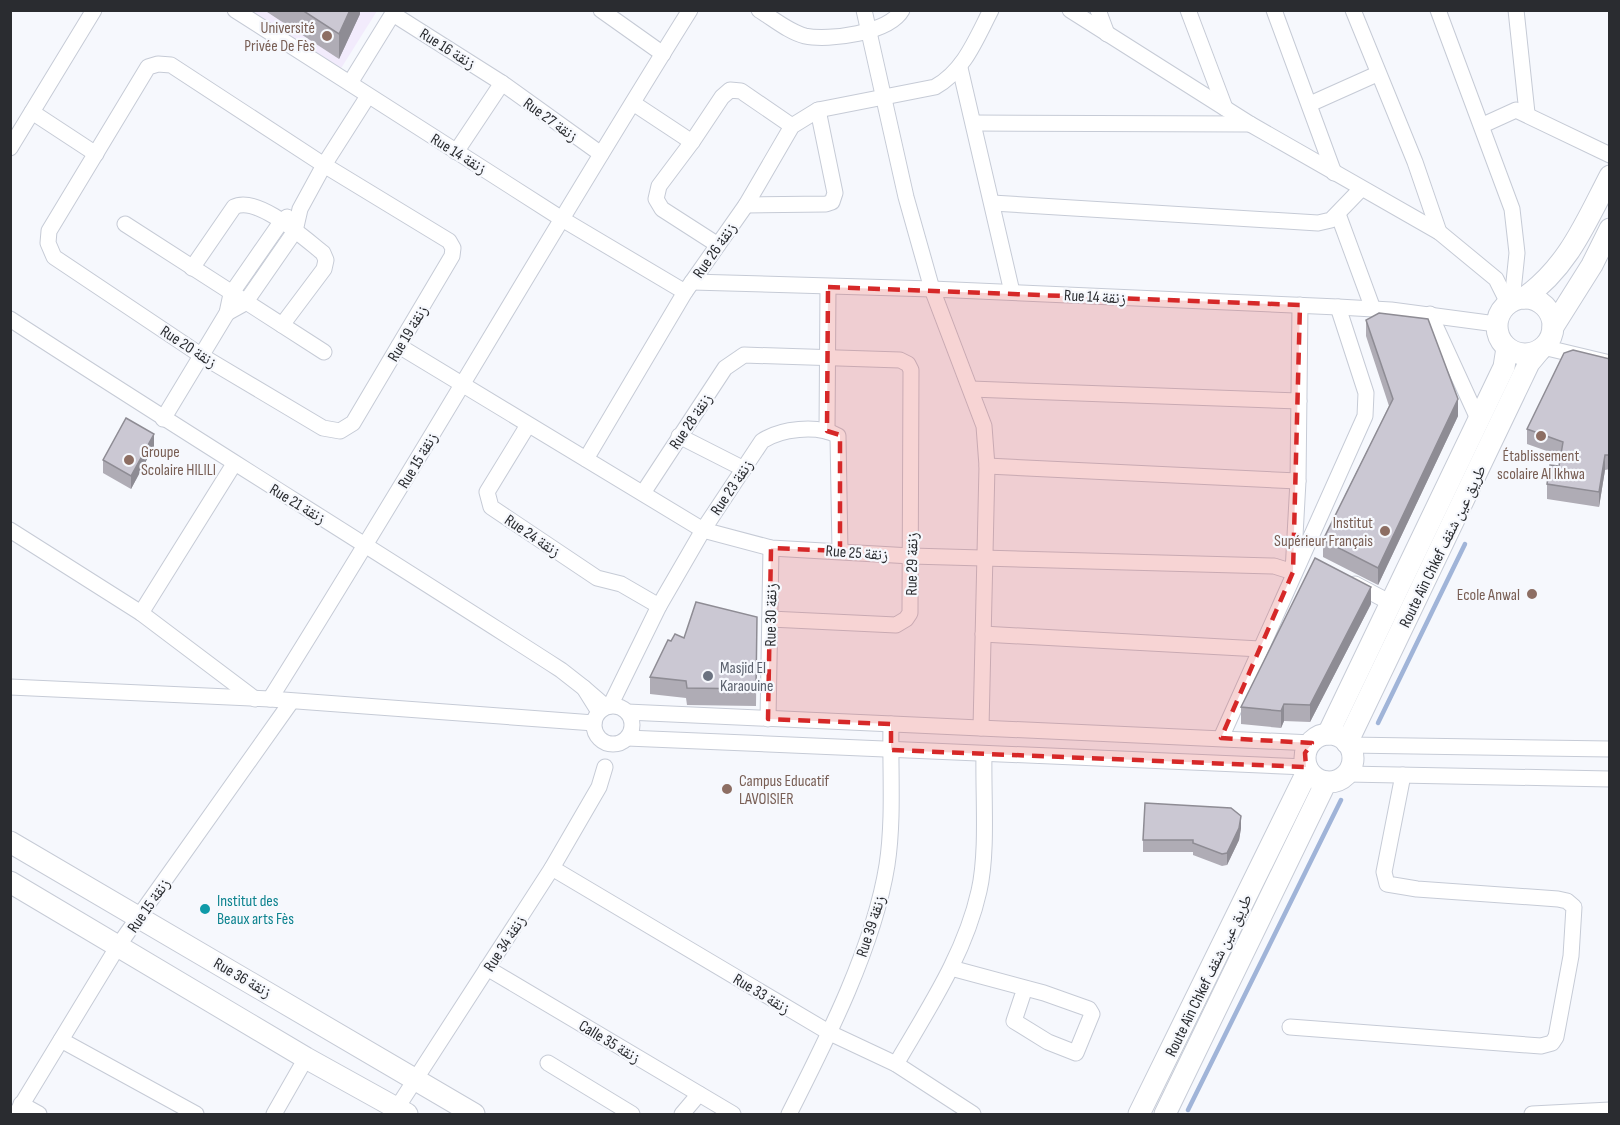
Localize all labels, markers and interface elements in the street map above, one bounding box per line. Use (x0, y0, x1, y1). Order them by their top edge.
place label: Université Privée De Fès (244, 19, 315, 56)
street label: Rue 16 زنقة (416, 25, 479, 74)
marker: Université Privée De Fès (320, 29, 334, 43)
street label: Rue 27 زنقة (519, 94, 581, 146)
street label: Rue 14 زنقة (427, 130, 489, 179)
street label: Rue 26 زنقة (689, 220, 741, 282)
street label: Rue 14 زنقة (1064, 286, 1126, 309)
street label: Rue 19 زنقة (384, 302, 432, 365)
street label: Rue 20 زنقة (156, 322, 220, 372)
street label: Rue 28 زنقة (666, 390, 717, 453)
street label: Rue 15 زنقة (394, 429, 442, 492)
marker: Établissement scolaire Al Ikhwa (1534, 429, 1548, 443)
place label: Groupe Scolaire HILILI (141, 443, 216, 480)
place label: Établissement scolaire Al Ikhwa (1497, 447, 1585, 484)
marker: Groupe Scolaire HILILI (122, 453, 136, 467)
street label: Rue 23 زنقة (707, 456, 758, 519)
street label: Route Aïn Chkef طريق عين شقف (1396, 462, 1491, 631)
street label: Rue 21 زنقة (266, 480, 329, 528)
street label: Rue 24 زنقة (501, 511, 564, 562)
place label: Institut Supérieur Français (1274, 514, 1373, 551)
marker: Institut Supérieur Français (1378, 524, 1392, 538)
street label: Rue 29 زنقة (902, 532, 923, 596)
street label: Rue 25 زنقة (825, 542, 889, 565)
street label: Rue 30 زنقة (761, 583, 782, 647)
place label: Ecole Anwal (1457, 586, 1520, 605)
marker: Ecole Anwal (1525, 587, 1539, 601)
place label: Masjid El Karaouine (720, 659, 773, 696)
marker: Masjid El Karaouine (701, 669, 715, 683)
place label: Campus Educatif LAVOISIER (739, 772, 830, 809)
marker: Campus Educatif LAVOISIER (720, 782, 734, 796)
street label: Rue 15 زنقة (124, 875, 175, 937)
street label: Route Aïn Chkef طريق عين شقف (1162, 891, 1257, 1060)
place label: Institut des Beaux arts Fès (217, 892, 294, 929)
street label: Rue 39 زنقة (853, 893, 890, 960)
marker: Institut des Beaux arts Fès (198, 902, 212, 916)
street label: Rue 34 زنقة (480, 912, 530, 975)
street label: Rue 36 زنقة (210, 954, 274, 1002)
street label: Rue 33 زنقة (729, 970, 793, 1019)
street label: Calle 35 زنقة (575, 1017, 643, 1068)

